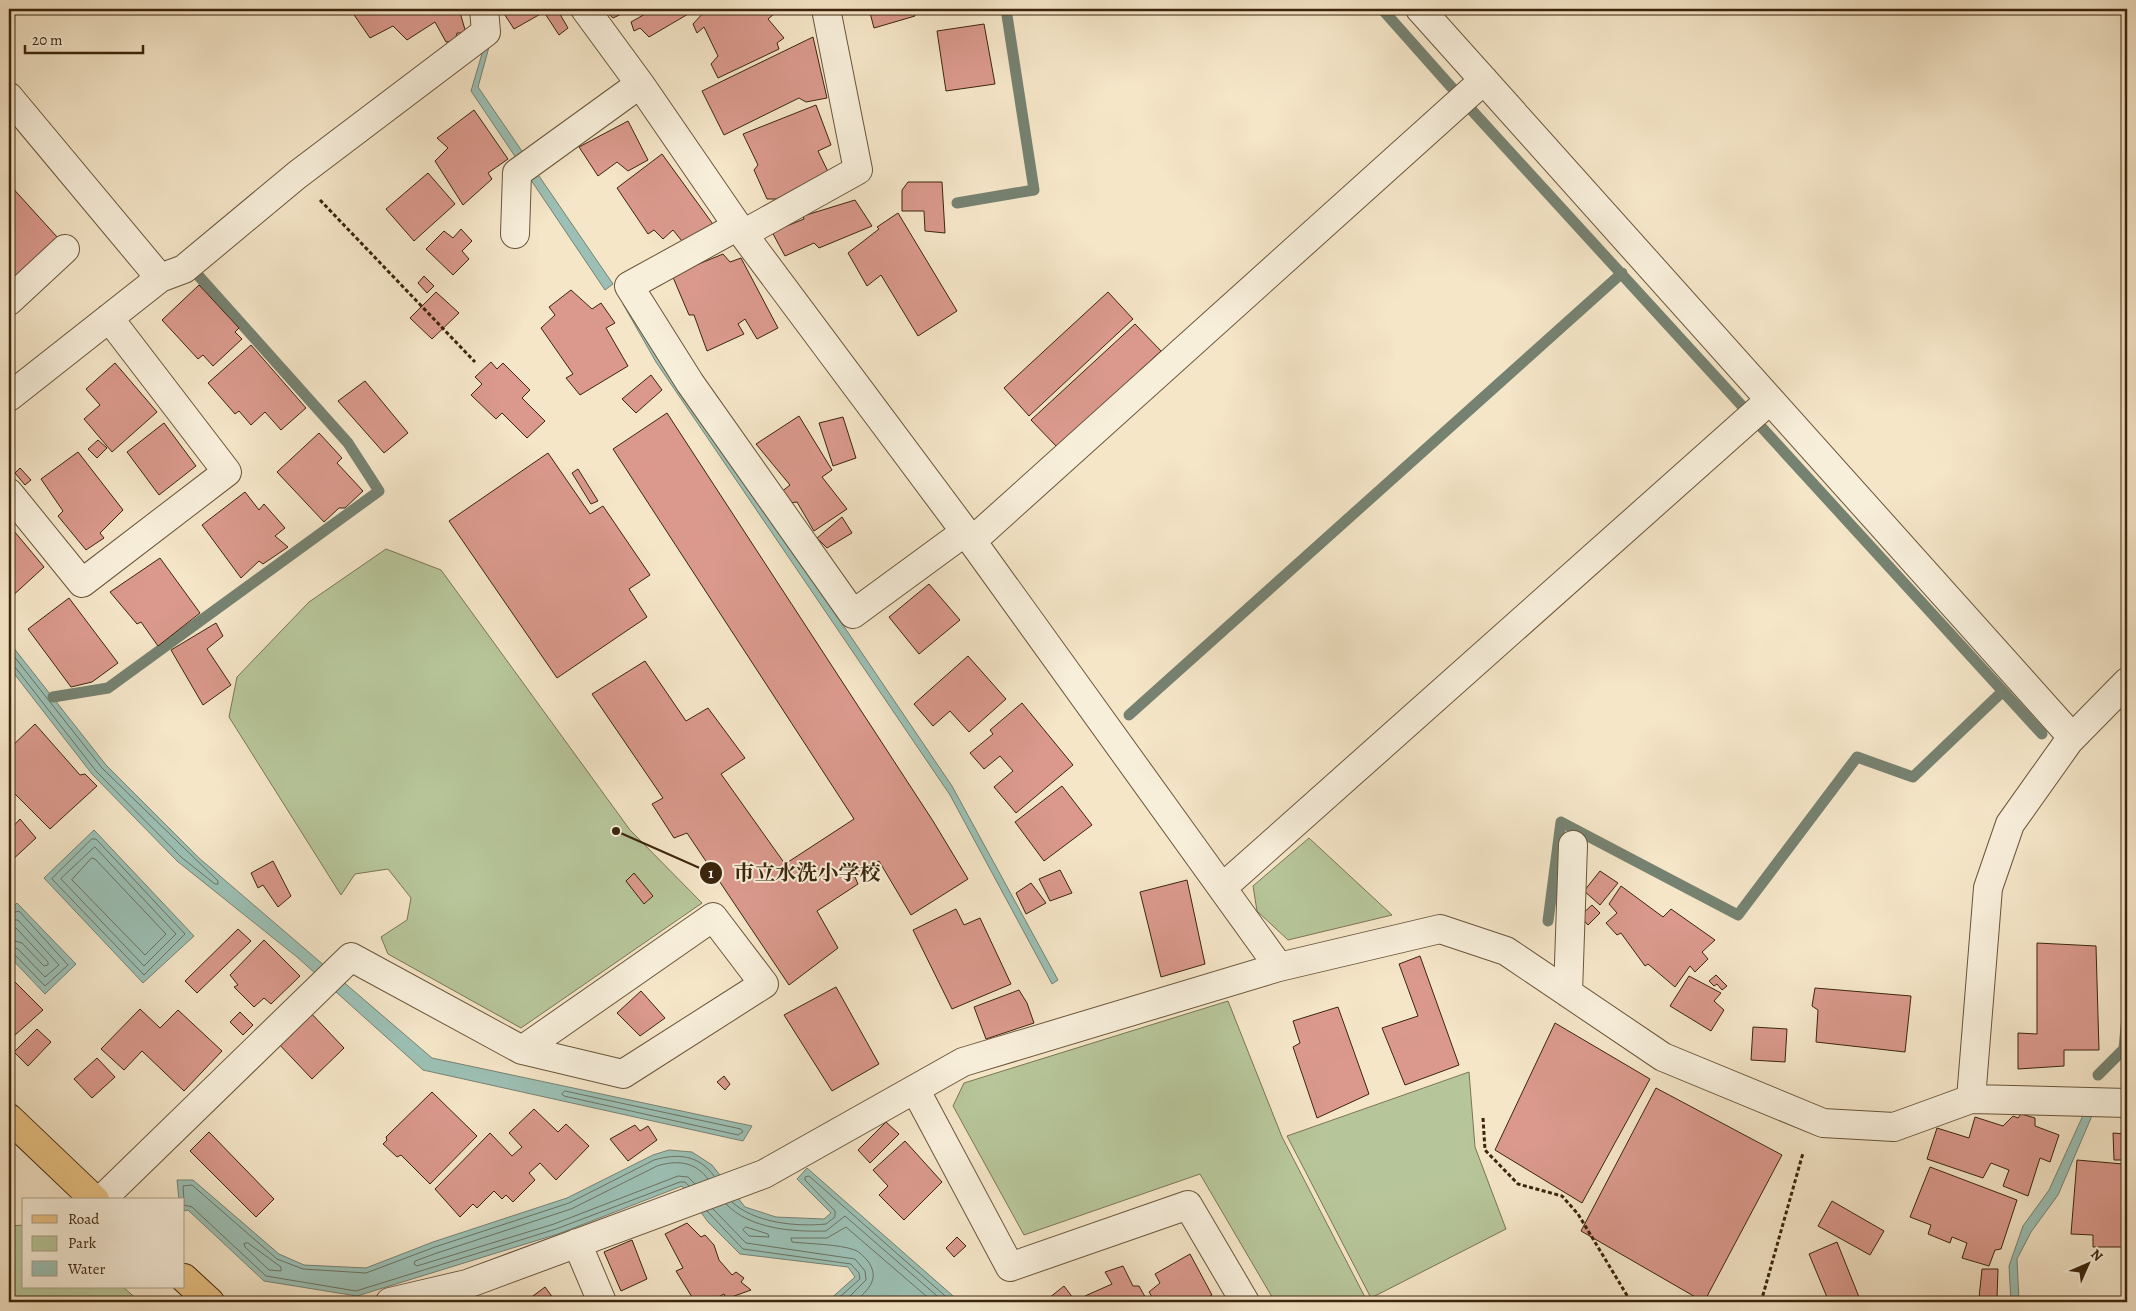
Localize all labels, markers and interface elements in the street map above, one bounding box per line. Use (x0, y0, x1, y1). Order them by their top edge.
scale bar (25, 22, 142, 54)
text: 20 m (32, 30, 63, 50)
callout: 市立水洗小学校 (699, 855, 891, 891)
text: 市立水洗小学校 (734, 859, 881, 887)
text: 1 (708, 863, 714, 883)
legend (22, 1198, 185, 1288)
text: Road (68, 1209, 100, 1229)
text: Park (68, 1233, 97, 1253)
north arrow (2064, 1238, 2114, 1288)
text: N (2087, 1245, 2107, 1265)
text: Water (67, 1259, 105, 1279)

